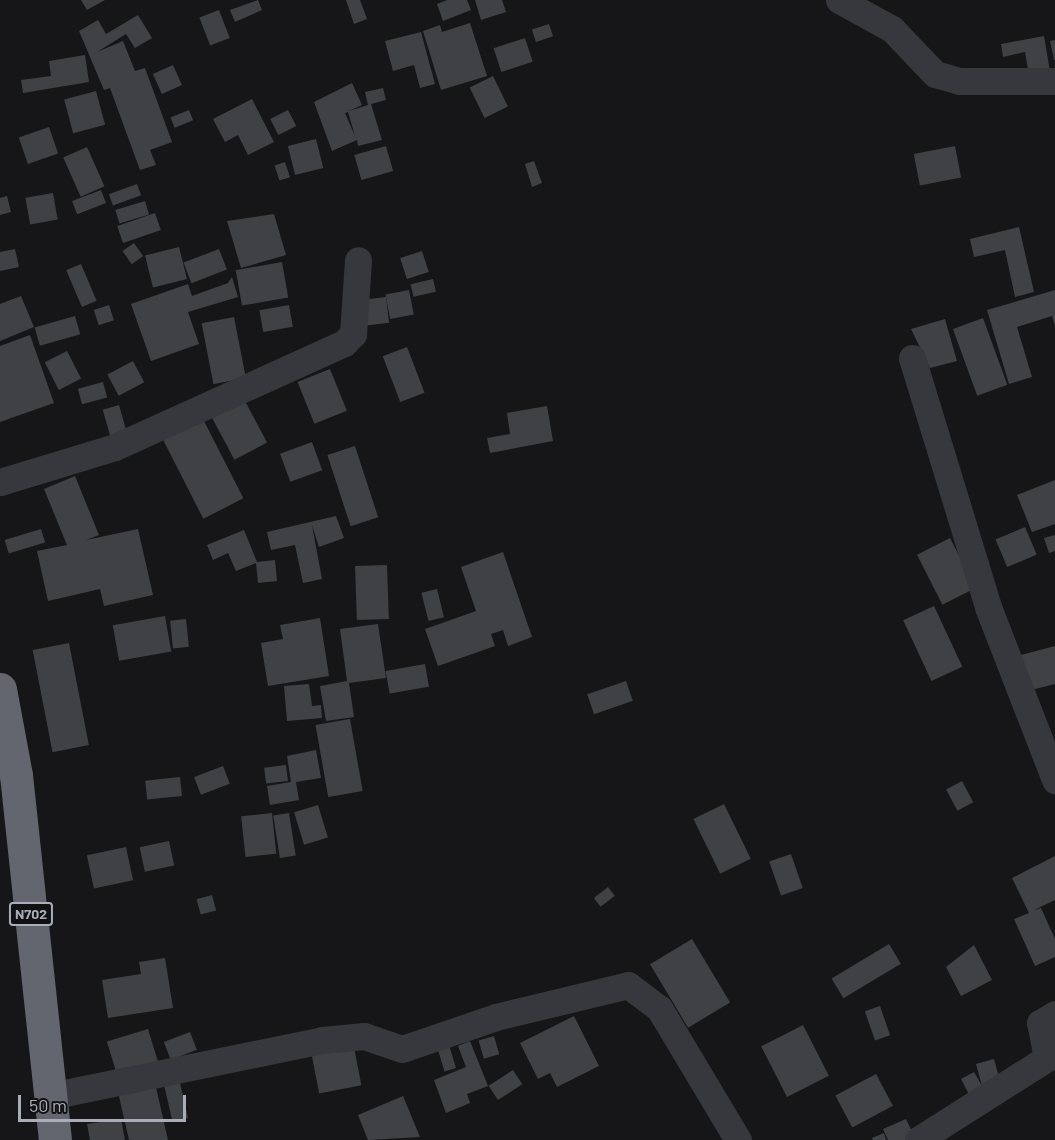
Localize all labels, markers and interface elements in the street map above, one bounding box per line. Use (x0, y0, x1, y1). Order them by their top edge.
road number: N702 (9, 903, 54, 925)
scale bar (21, 1083, 189, 1121)
text: 50 m (29, 1094, 67, 1116)

